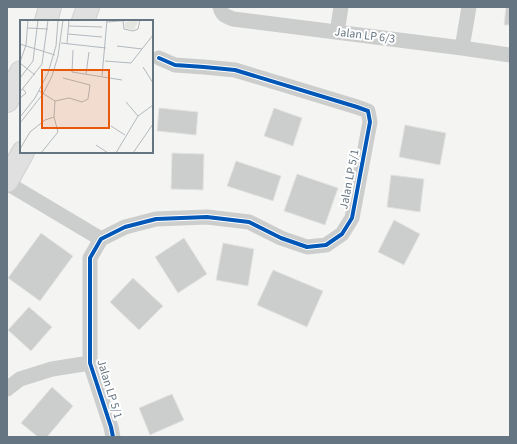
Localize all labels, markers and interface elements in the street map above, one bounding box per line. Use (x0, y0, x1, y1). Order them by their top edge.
inset map (20, 20, 153, 153)
street label: Jalan LP 6/3 (334, 23, 396, 48)
street label: Jalan LP 5/1 (335, 147, 364, 211)
street label: Jalan LP 5/1 (92, 357, 127, 421)

